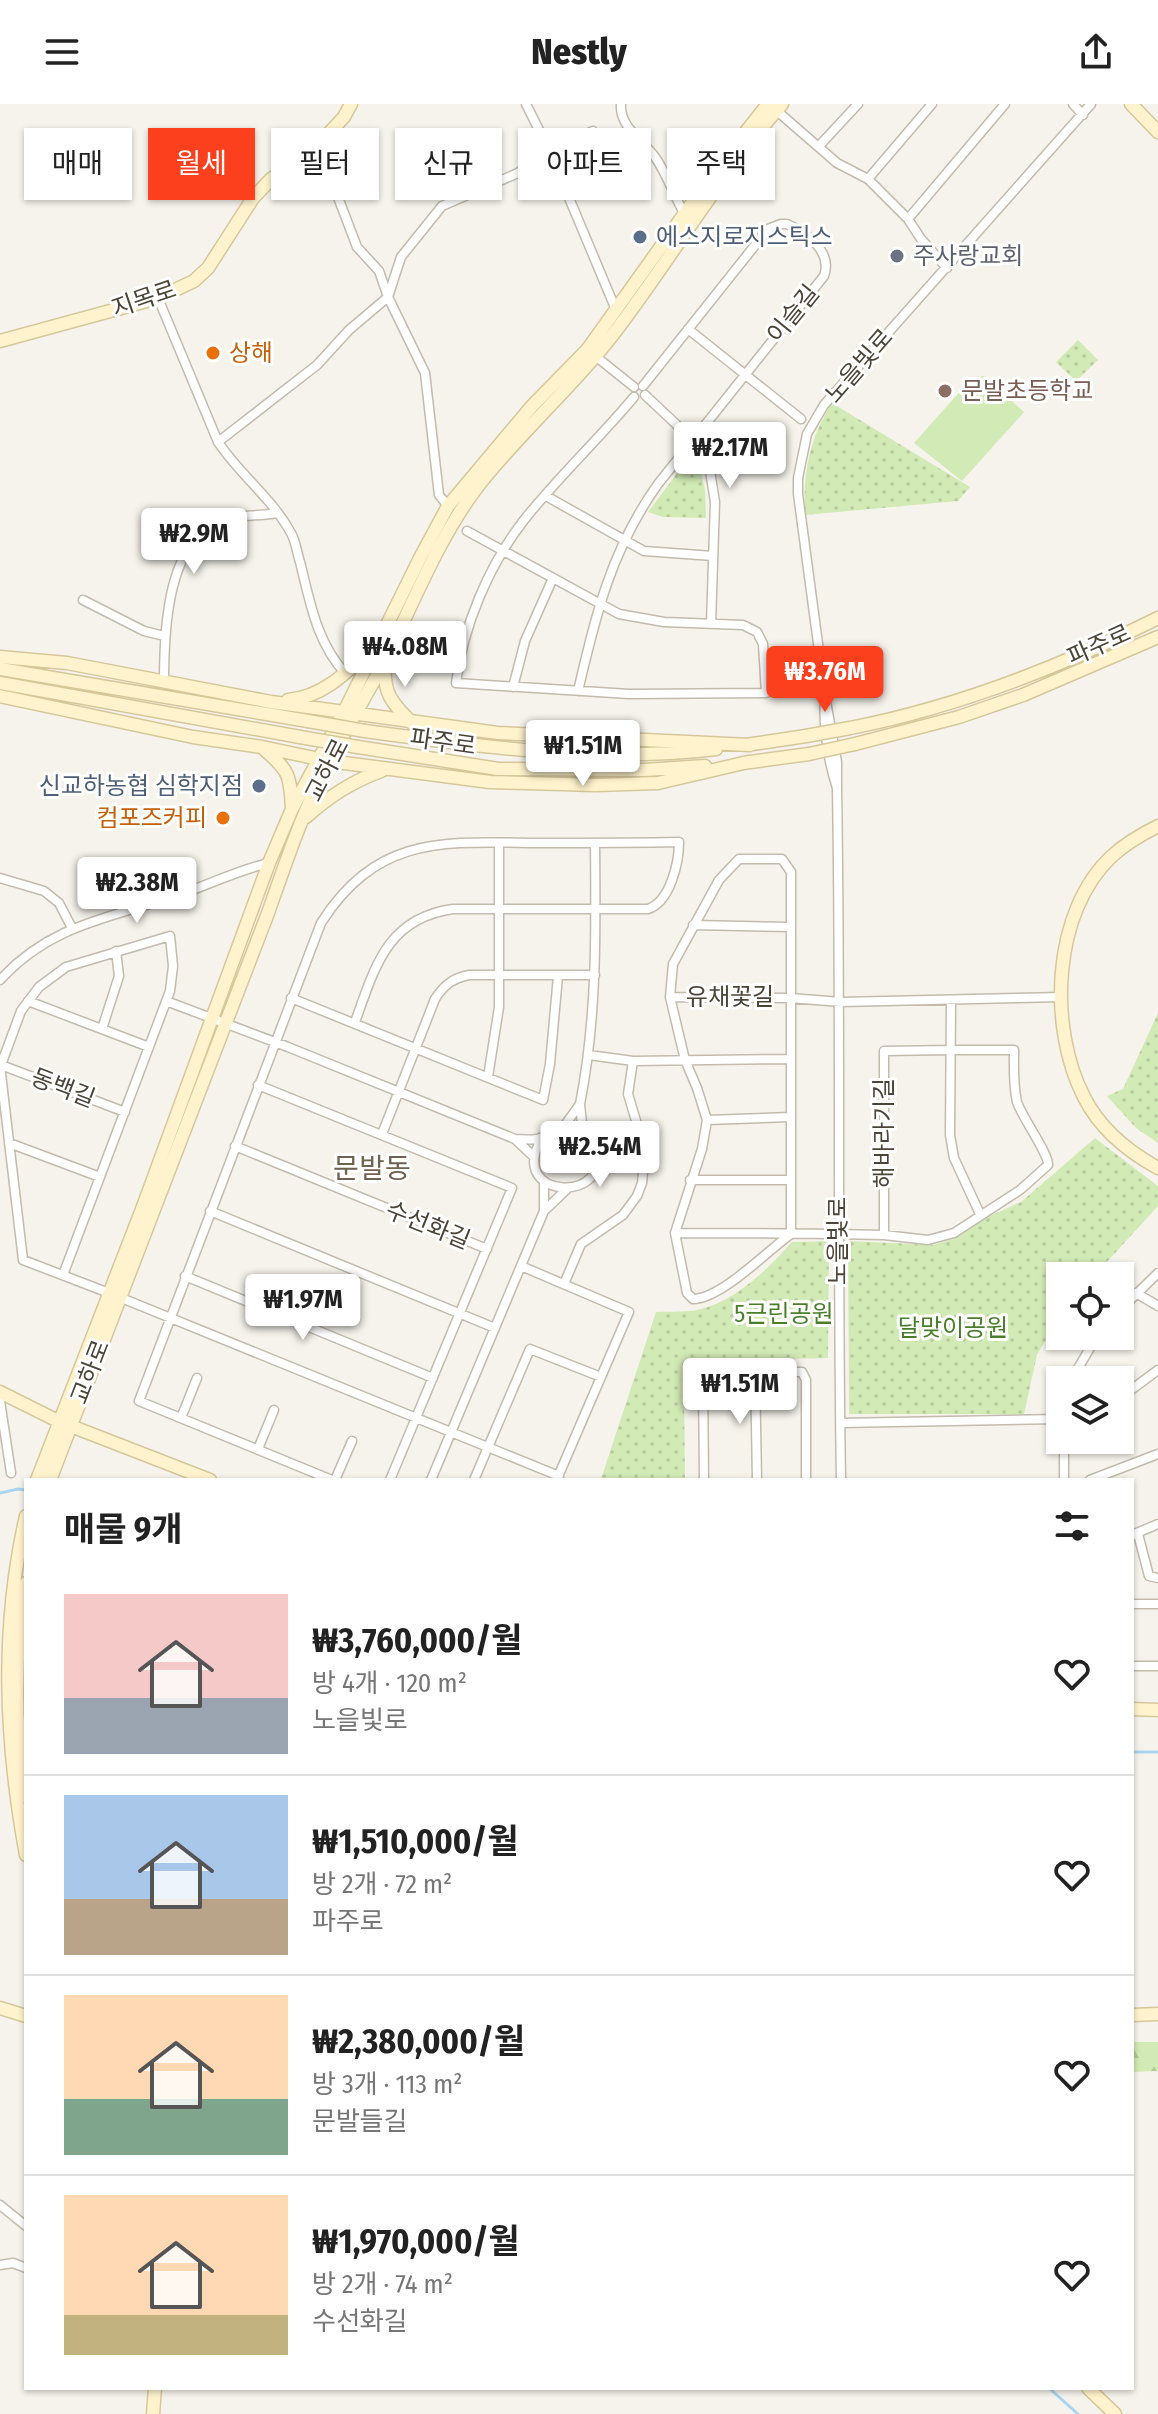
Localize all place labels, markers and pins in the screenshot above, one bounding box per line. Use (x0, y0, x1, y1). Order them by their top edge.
place label: 에스지로지스틱스 (656, 223, 833, 251)
marker: 에스지로지스틱스 (631, 228, 649, 246)
place label: 주사랑교회 (913, 242, 1023, 270)
marker: 주사랑교회 (888, 247, 906, 265)
place label: 상해 (229, 339, 273, 367)
marker: 상해 (204, 344, 222, 362)
place label: 문발초등학교 (961, 377, 1093, 405)
marker: 문발초등학교 (936, 382, 954, 400)
pin: ₩2.17M (665, 422, 795, 490)
pin: ₩2.9M (138, 508, 250, 576)
pin: ₩4.08M (340, 621, 470, 689)
pin: ₩3.76M (760, 646, 890, 714)
pin: ₩1.51M (518, 720, 648, 788)
place label: 신교하농협 심학지점 (39, 772, 243, 800)
marker: 신교하농협 심학지점 (250, 777, 268, 795)
place label: 컴포즈커피 (97, 804, 207, 832)
marker: 컴포즈커피 (214, 809, 232, 827)
pin: ₩2.38M (72, 857, 202, 925)
pin: ₩2.54M (535, 1121, 665, 1189)
pin: ₩1.97M (238, 1274, 368, 1342)
pin: ₩1.51M (675, 1358, 805, 1426)

